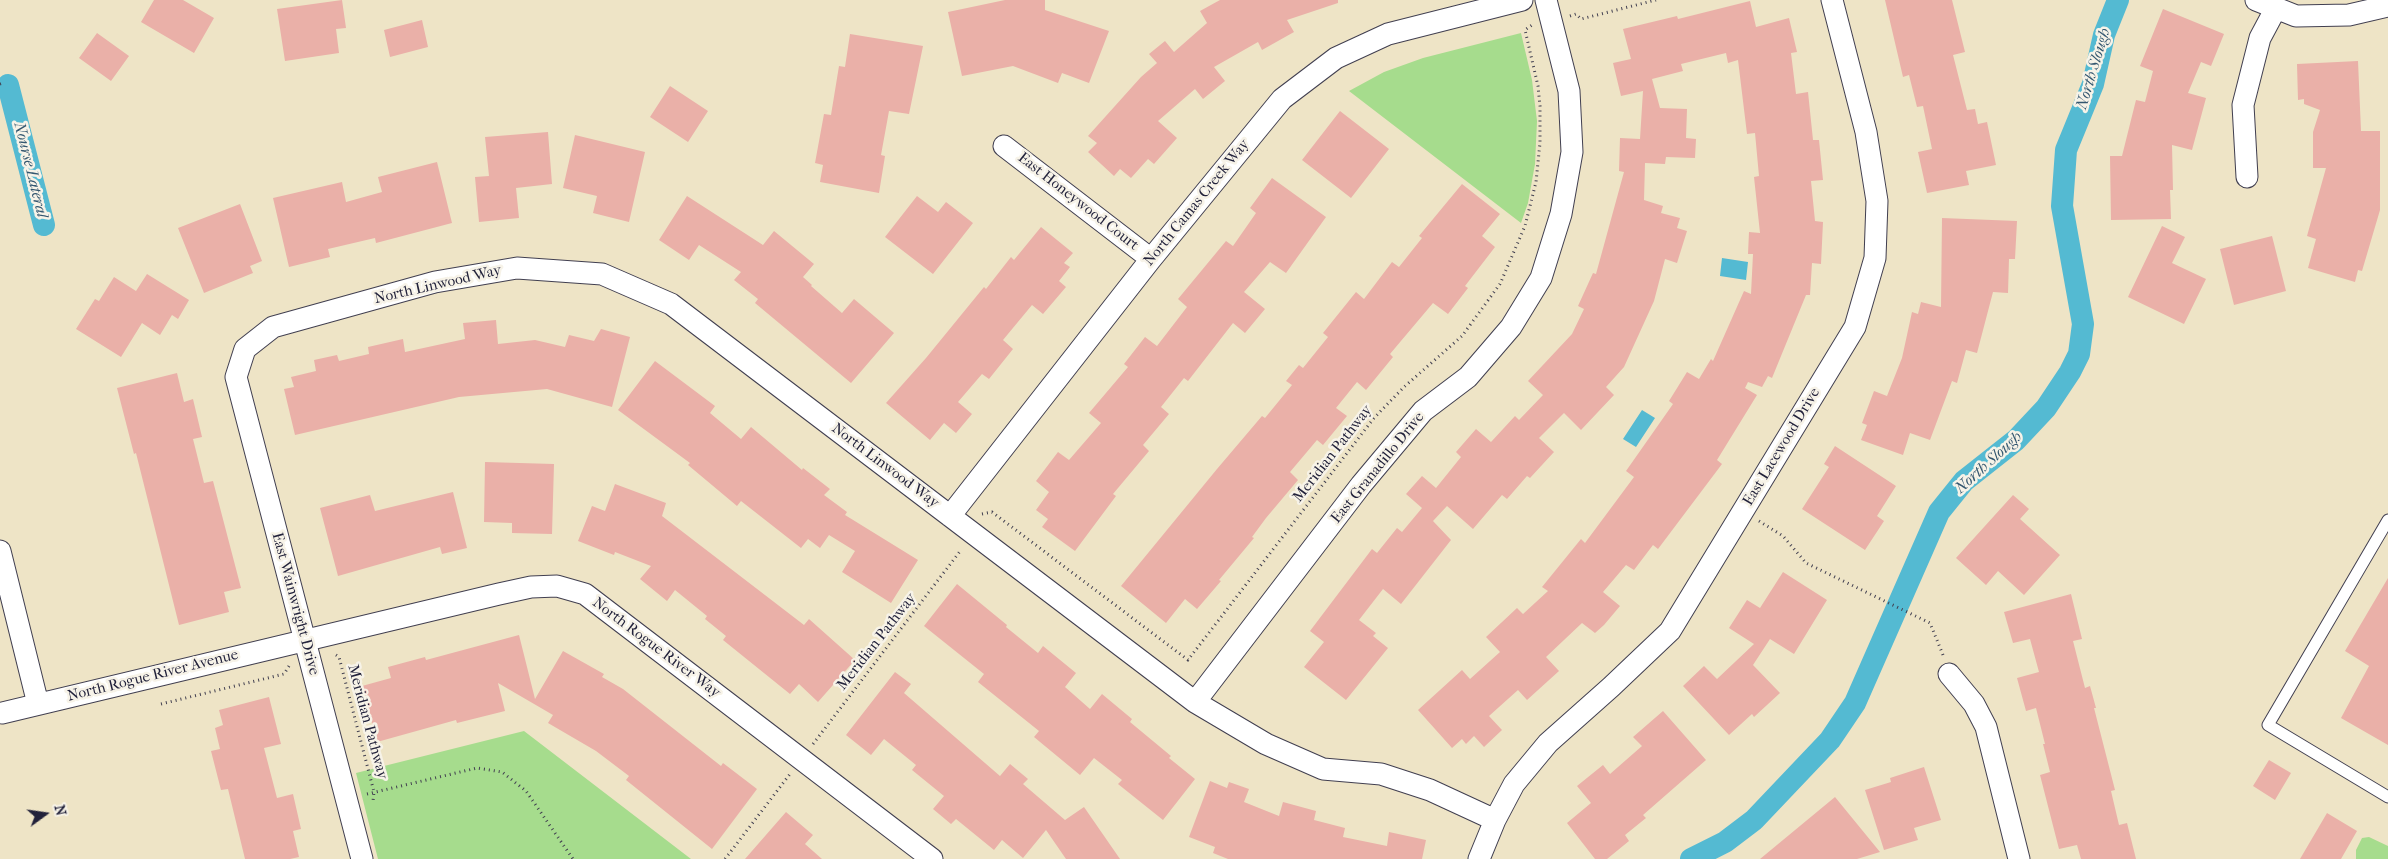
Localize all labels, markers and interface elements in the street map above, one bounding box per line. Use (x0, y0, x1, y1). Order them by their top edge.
water label: North Slough (2073, 26, 2115, 112)
water label: Nourse Lateral (9, 120, 51, 220)
street label: North Camas Creek Way (1140, 136, 1254, 270)
street label: East Honeywood Court (1014, 149, 1142, 255)
street label: North Linwood Way (373, 262, 503, 308)
street label: East Lacewood Drive (1740, 385, 1824, 509)
street label: Meridian Pathway (1290, 402, 1376, 506)
street label: East Granadillo Drive (1328, 409, 1428, 527)
street label: North Linwood Way (828, 420, 942, 512)
water label: North Slough (1952, 428, 2026, 498)
street label: East Wainwright Drive (267, 531, 323, 677)
street label: Meridian Pathway (834, 590, 920, 694)
street label: North Rogue River Way (589, 594, 723, 702)
street label: North Rogue River Avenue (66, 646, 240, 706)
street label: Meridian Pathway (343, 663, 391, 781)
north arrow (20, 789, 70, 839)
text: N (51, 803, 70, 817)

